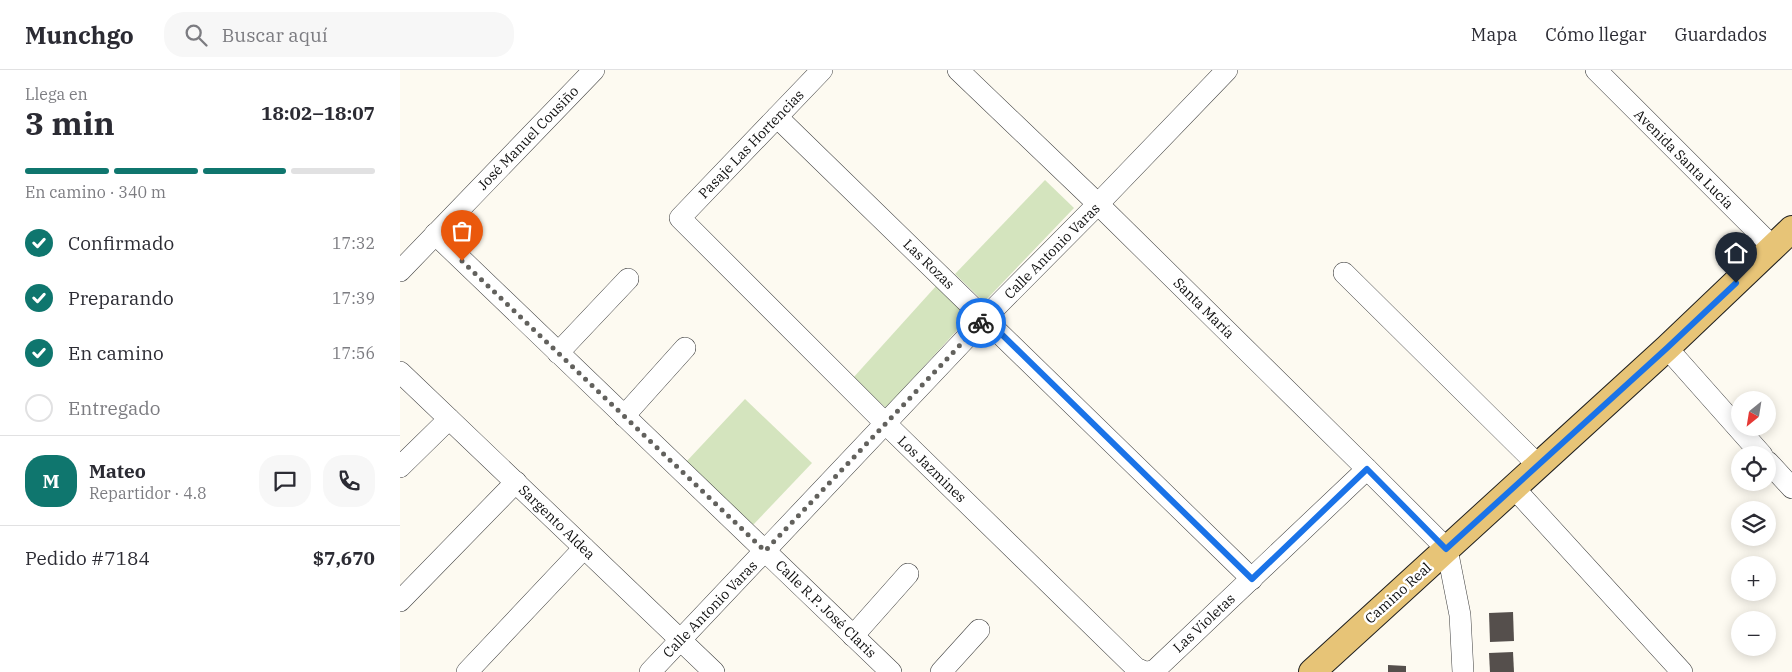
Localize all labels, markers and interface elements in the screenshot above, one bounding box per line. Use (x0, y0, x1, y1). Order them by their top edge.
search box (164, 12, 514, 57)
text: Munchgo (25, 19, 134, 51)
icon: search (182, 21, 210, 49)
text: Buscar aquí (222, 23, 328, 47)
text: Mapa (1471, 23, 1517, 46)
text: Cómo llegar (1545, 23, 1646, 46)
text: Guardados (1674, 23, 1767, 46)
street label: José Manuel Cousiño (474, 82, 582, 194)
text: Llega en (25, 84, 88, 104)
street label: Pasaje Las Hortencias (694, 86, 808, 202)
text: 18:02–18:07 (261, 101, 375, 125)
text: 3 min (25, 102, 115, 144)
street label: Avenida Santa Lucía (1630, 105, 1738, 213)
text: En camino · 340 m (25, 182, 166, 202)
street label: Calle Antonio Varas (1000, 199, 1104, 303)
pin (441, 210, 483, 261)
icon: bag (448, 217, 476, 245)
icon: check (25, 229, 53, 257)
text: Confirmado (68, 231, 174, 255)
pin (1715, 232, 1757, 283)
text: 17:32 (332, 233, 375, 253)
street label: Las Rozas (900, 235, 959, 293)
icon: home (1722, 239, 1750, 267)
street label: Santa María (1170, 274, 1238, 342)
icon: check (25, 284, 53, 312)
text: Preparando (68, 286, 174, 310)
text: 17:39 (332, 288, 375, 308)
courier (956, 298, 1006, 348)
icon: bike (967, 309, 995, 337)
icon: check (25, 339, 53, 367)
text: En camino (68, 341, 164, 365)
text: 17:56 (332, 343, 375, 363)
north arrow (1731, 391, 1776, 436)
map controls (1731, 391, 1776, 656)
text: Entregado (68, 396, 161, 420)
street label: Los Jazmines (894, 432, 970, 506)
button: locate (1731, 446, 1776, 491)
button: chat (259, 455, 311, 507)
button: phone (323, 455, 375, 507)
text: Mateo (89, 459, 146, 483)
text: M (42, 469, 60, 493)
street label: Sargento Aldea (515, 481, 599, 563)
text: Repartidor · 4.8 (89, 483, 207, 503)
button: layers (1731, 501, 1776, 546)
text: Pedido #7184 (25, 546, 150, 570)
text: $7,670 (313, 546, 375, 570)
street label: Calle Antonio Varas (659, 556, 761, 661)
street label: Calle R.P. José Claris (772, 556, 880, 662)
button: + (1731, 556, 1776, 601)
street label: Camino Real (1361, 559, 1435, 627)
street label: Las Violetas (1169, 590, 1239, 656)
button: − (1731, 611, 1776, 656)

